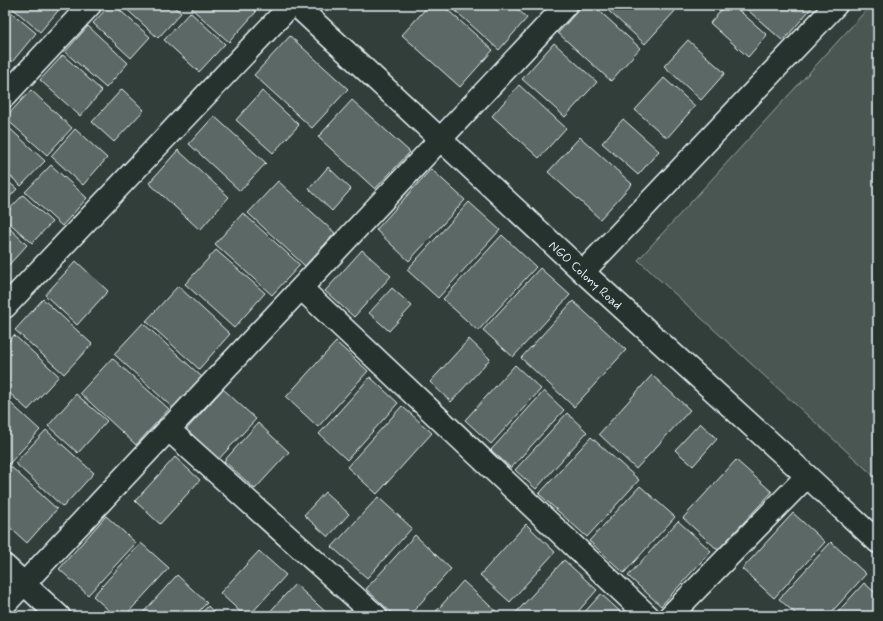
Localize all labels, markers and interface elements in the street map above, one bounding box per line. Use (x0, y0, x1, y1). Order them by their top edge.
street label: NGO Colony Road (545, 238, 625, 314)

